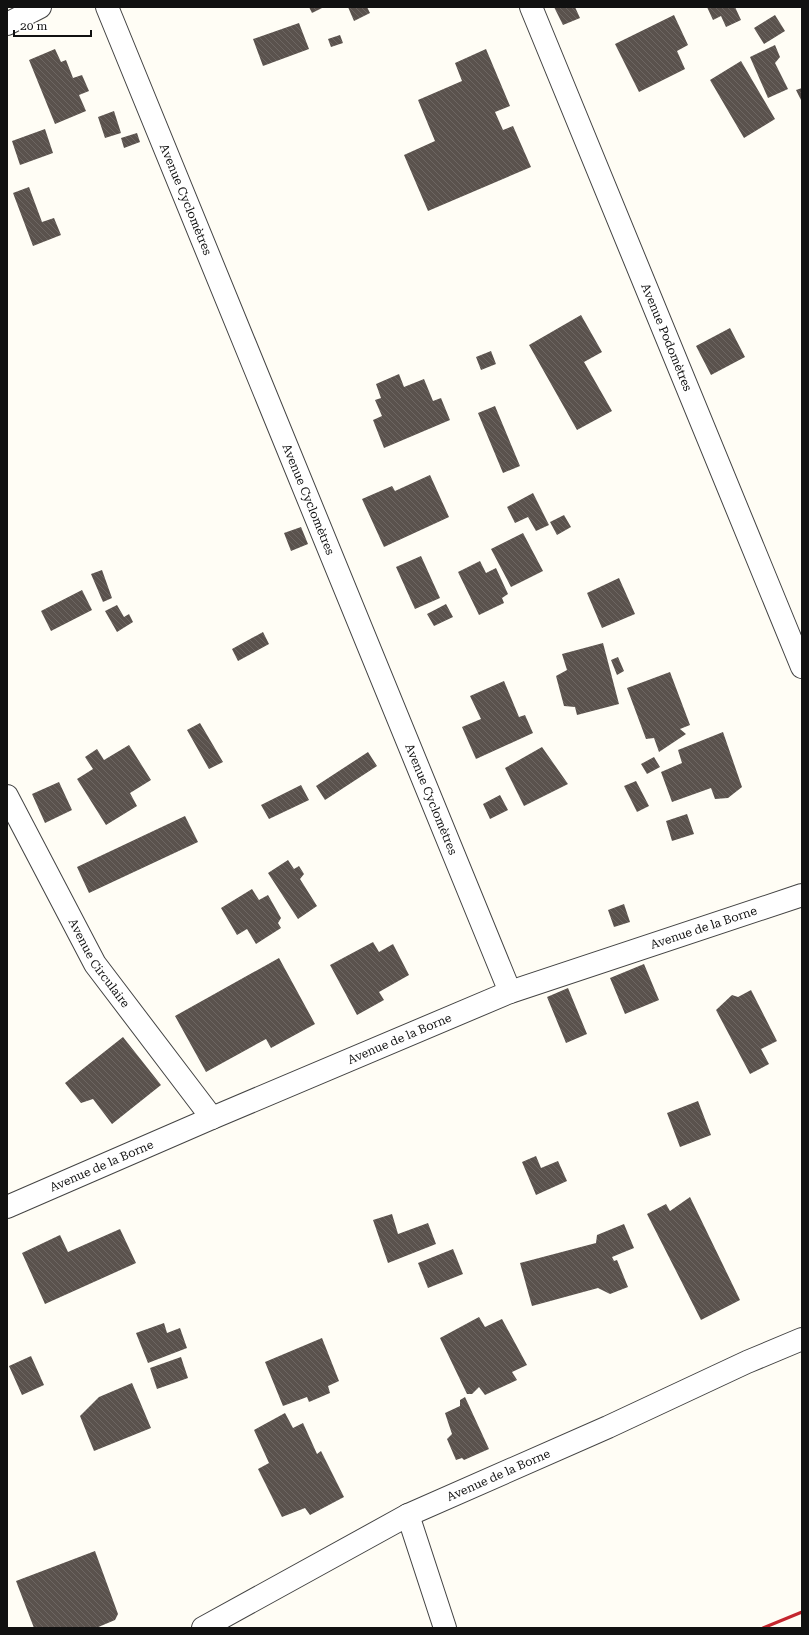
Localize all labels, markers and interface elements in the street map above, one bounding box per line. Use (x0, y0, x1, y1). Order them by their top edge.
scale bar (14, 12, 91, 38)
text: 20 m (20, 19, 47, 33)
street label: Avenue Cyclomètres (157, 142, 215, 257)
street label: Avenue Podomètres (638, 281, 695, 393)
street label: Avenue Cyclomètres (280, 442, 338, 557)
street label: Avenue Cyclomètres (402, 742, 460, 857)
street label: Avenue de la Borne (648, 903, 759, 952)
street label: Avenue Circulaire (65, 916, 133, 1011)
street label: Avenue de la Borne (345, 1010, 454, 1067)
street label: Avenue de la Borne (48, 1137, 156, 1195)
street label: Avenue de la Borne (445, 1446, 553, 1504)

